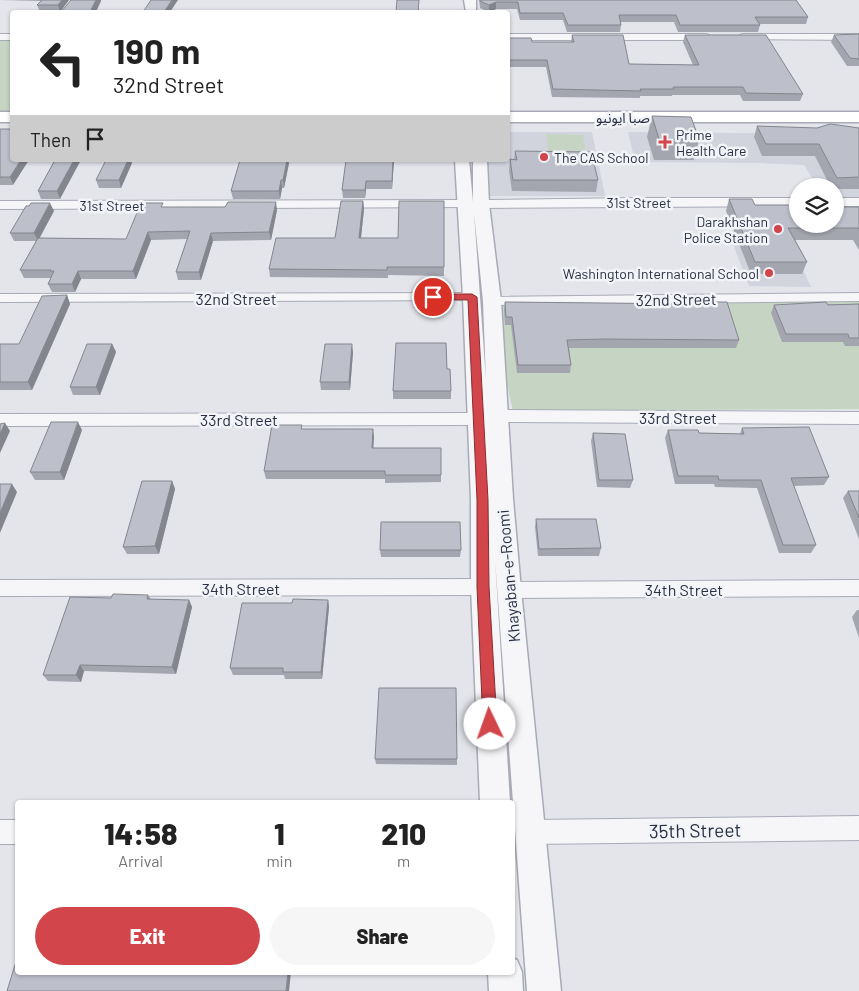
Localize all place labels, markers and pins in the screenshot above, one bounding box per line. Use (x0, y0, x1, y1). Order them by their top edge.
place label: Prime Health Care (676, 126, 746, 159)
marker: Prime Health Care (658, 135, 672, 149)
place label: The CAS School (554, 149, 649, 166)
marker: The CAS School (538, 151, 550, 163)
place label: Darakhshan Police Station (684, 213, 768, 246)
marker: Darakhshan Police Station (772, 223, 784, 235)
place label: Washington International School (563, 265, 759, 282)
marker: Washington International School (763, 267, 775, 279)
pin (412, 276, 454, 318)

